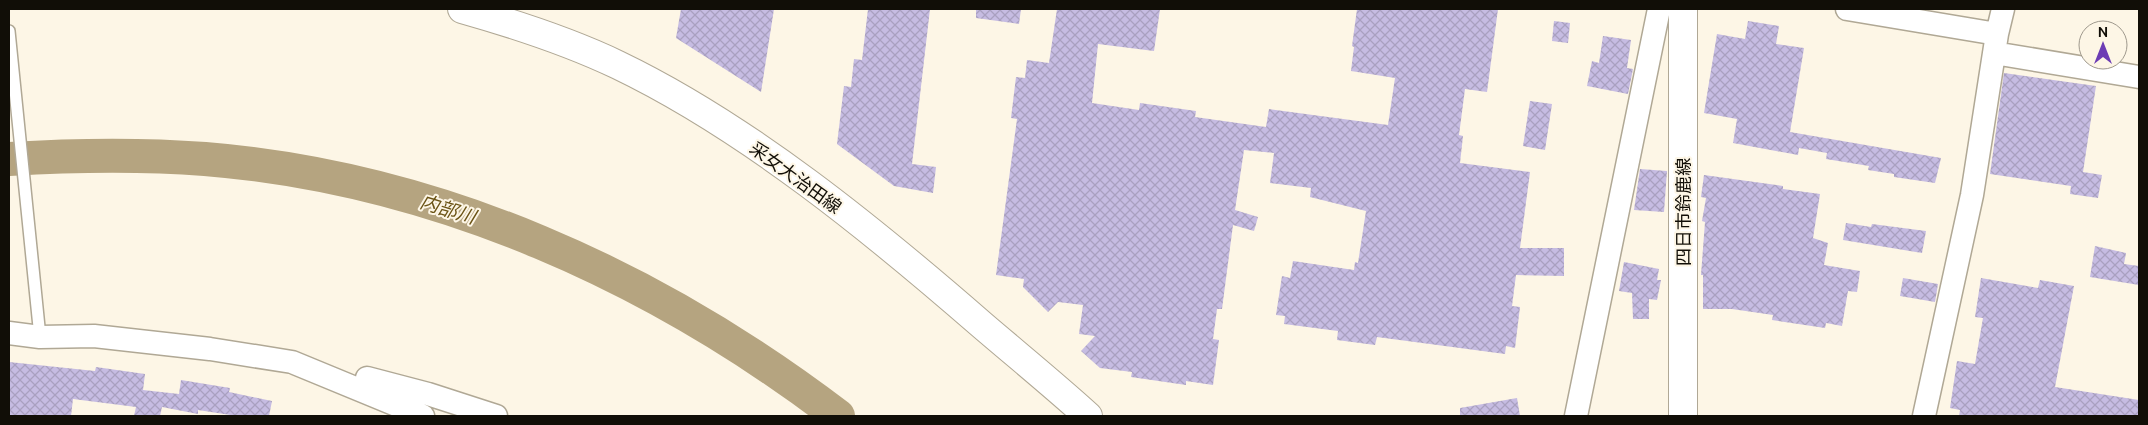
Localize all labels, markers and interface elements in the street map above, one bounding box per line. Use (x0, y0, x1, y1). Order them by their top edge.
north arrow (2078, 20, 2128, 70)
text: N (2098, 24, 2108, 40)
street label: 采女大治田線 (746, 137, 846, 217)
street label: 四日市鈴鹿線 (1673, 158, 1693, 266)
water label: 内部川 (418, 190, 480, 228)

